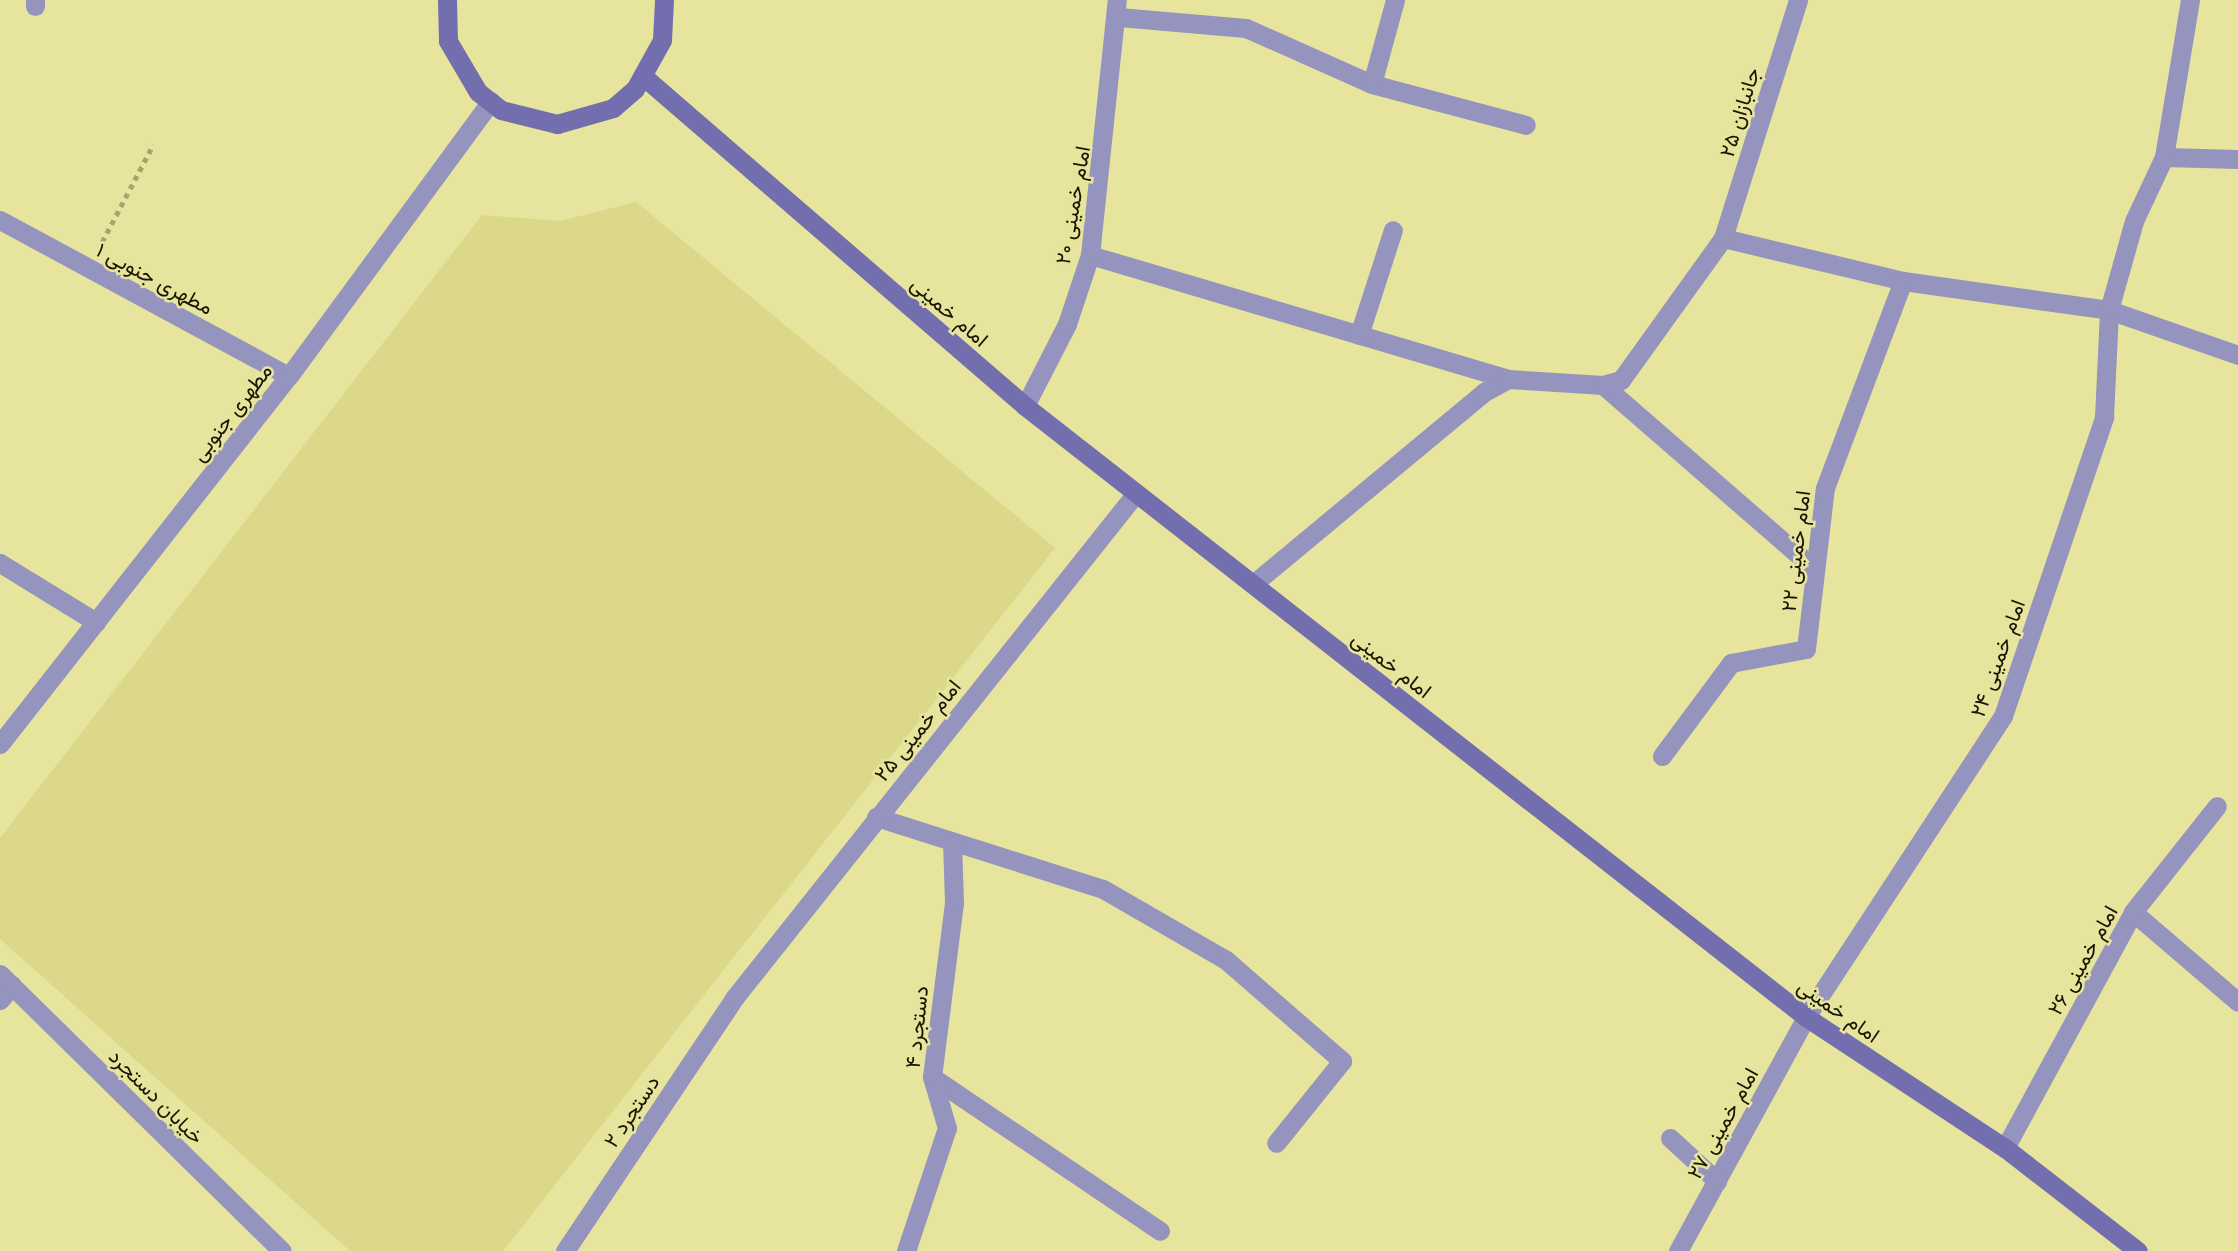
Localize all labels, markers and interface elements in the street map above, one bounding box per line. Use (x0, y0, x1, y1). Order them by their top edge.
street label: جانبازان ۲۵ (1713, 64, 1765, 160)
street label: امام خمینی ۲۰ (1049, 144, 1095, 266)
street label: مطهری جنوبی ۱ (92, 237, 218, 319)
street label: امام خمینی (906, 271, 994, 351)
street label: مطهری جنوبی (185, 358, 277, 466)
street label: امام خمینی ۲۲ (1775, 489, 1815, 613)
street label: امام خمینی ۲۴ (1964, 596, 2030, 720)
street label: امام خمینی (1347, 625, 1437, 703)
street label: امام خمینی ۲۵ (868, 674, 966, 786)
street label: امام خمینی ۲۶ (2042, 901, 2122, 1019)
street label: امام خمینی (1793, 973, 1885, 1047)
street label: دستجرد ۴ (899, 985, 933, 1069)
street label: خیابان دستجرد (104, 1043, 210, 1149)
street label: امام خمینی ۲۷ (1681, 1063, 1763, 1183)
street label: دستجرد ۲ (598, 1070, 664, 1152)

